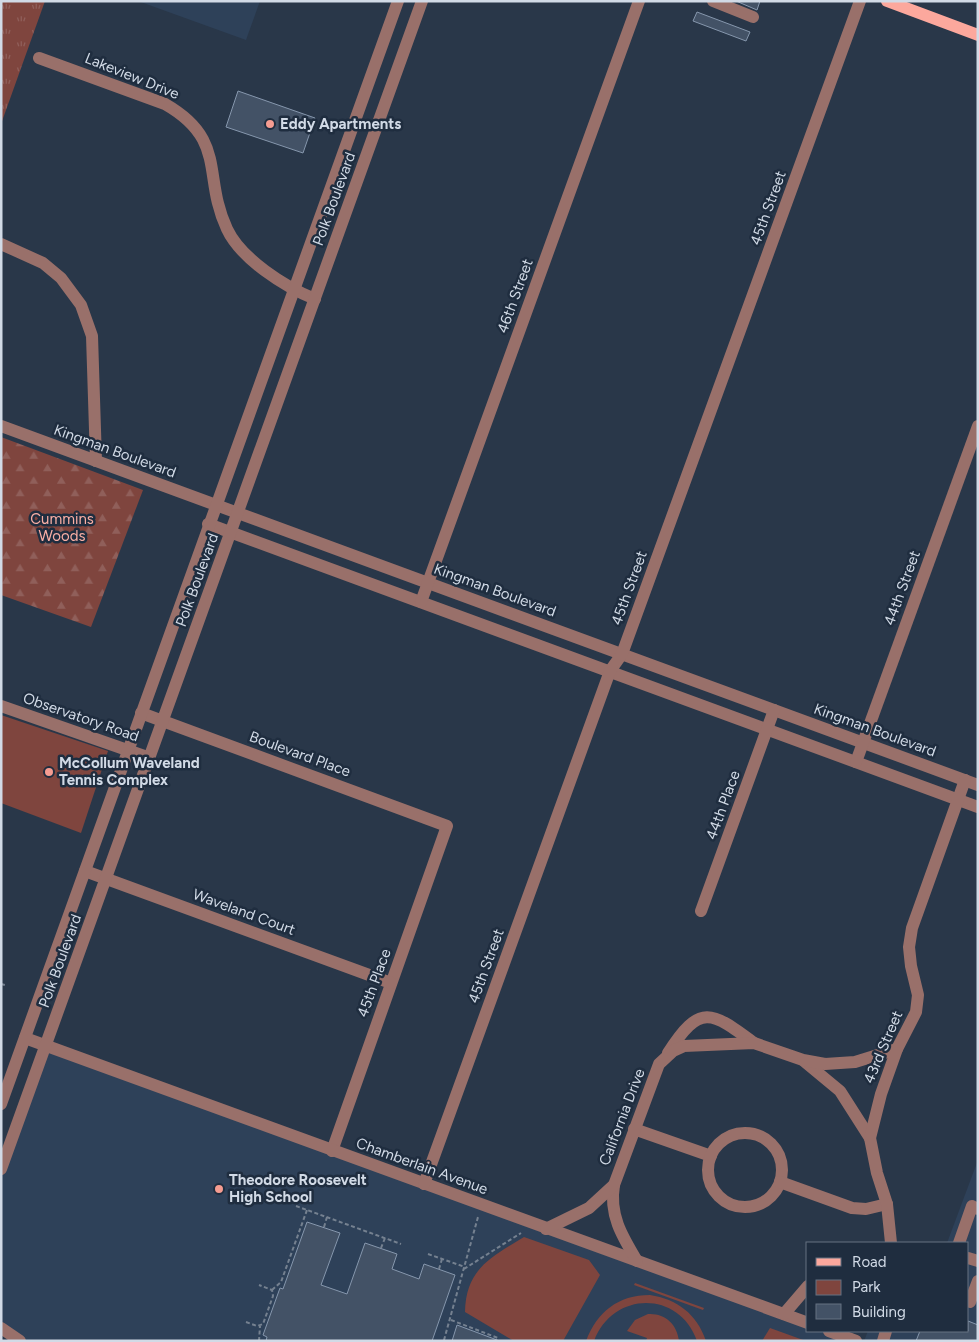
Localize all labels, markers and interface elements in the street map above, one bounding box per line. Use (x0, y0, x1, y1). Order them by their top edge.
street label: Lakeview Drive (82, 49, 182, 103)
place label: Eddy Apartments (280, 115, 401, 133)
marker: Eddy Apartments (264, 118, 276, 130)
street label: Polk Boulevard (309, 150, 359, 248)
street label: 45th Street (746, 168, 790, 248)
street label: 46th Street (493, 256, 537, 336)
street label: Kingman Boulevard (51, 420, 179, 482)
park label: Cummins Woods (30, 510, 94, 545)
street label: Polk Boulevard (172, 531, 222, 629)
street label: 45th Street (607, 548, 651, 628)
street label: 44th Street (880, 548, 924, 628)
street label: Kingman Boulevard (431, 559, 559, 621)
street label: Observatory Road (21, 689, 141, 745)
street label: Kingman Boulevard (811, 699, 939, 761)
street label: Boulevard Place (247, 727, 353, 781)
place label: McCollum Waveland Tennis Complex (59, 754, 200, 789)
marker: McCollum Waveland Tennis Complex (43, 766, 55, 778)
street label: 44th Place (702, 768, 744, 842)
street label: Waveland Court (190, 885, 298, 939)
street label: Polk Boulevard (35, 912, 85, 1010)
street label: 45th Street (464, 926, 508, 1006)
street label: 45th Place (353, 946, 395, 1020)
street label: 43rd Street (860, 1008, 906, 1086)
street label: California Drive (595, 1066, 649, 1168)
street label: Chamberlain Avenue (354, 1134, 490, 1198)
place label: Theodore Roosevelt High School (229, 1171, 367, 1206)
marker: Theodore Roosevelt High School (213, 1183, 225, 1195)
legend (806, 1242, 969, 1332)
text: Road (852, 1253, 887, 1271)
text: Park (852, 1278, 881, 1296)
text: Building (852, 1303, 906, 1321)

